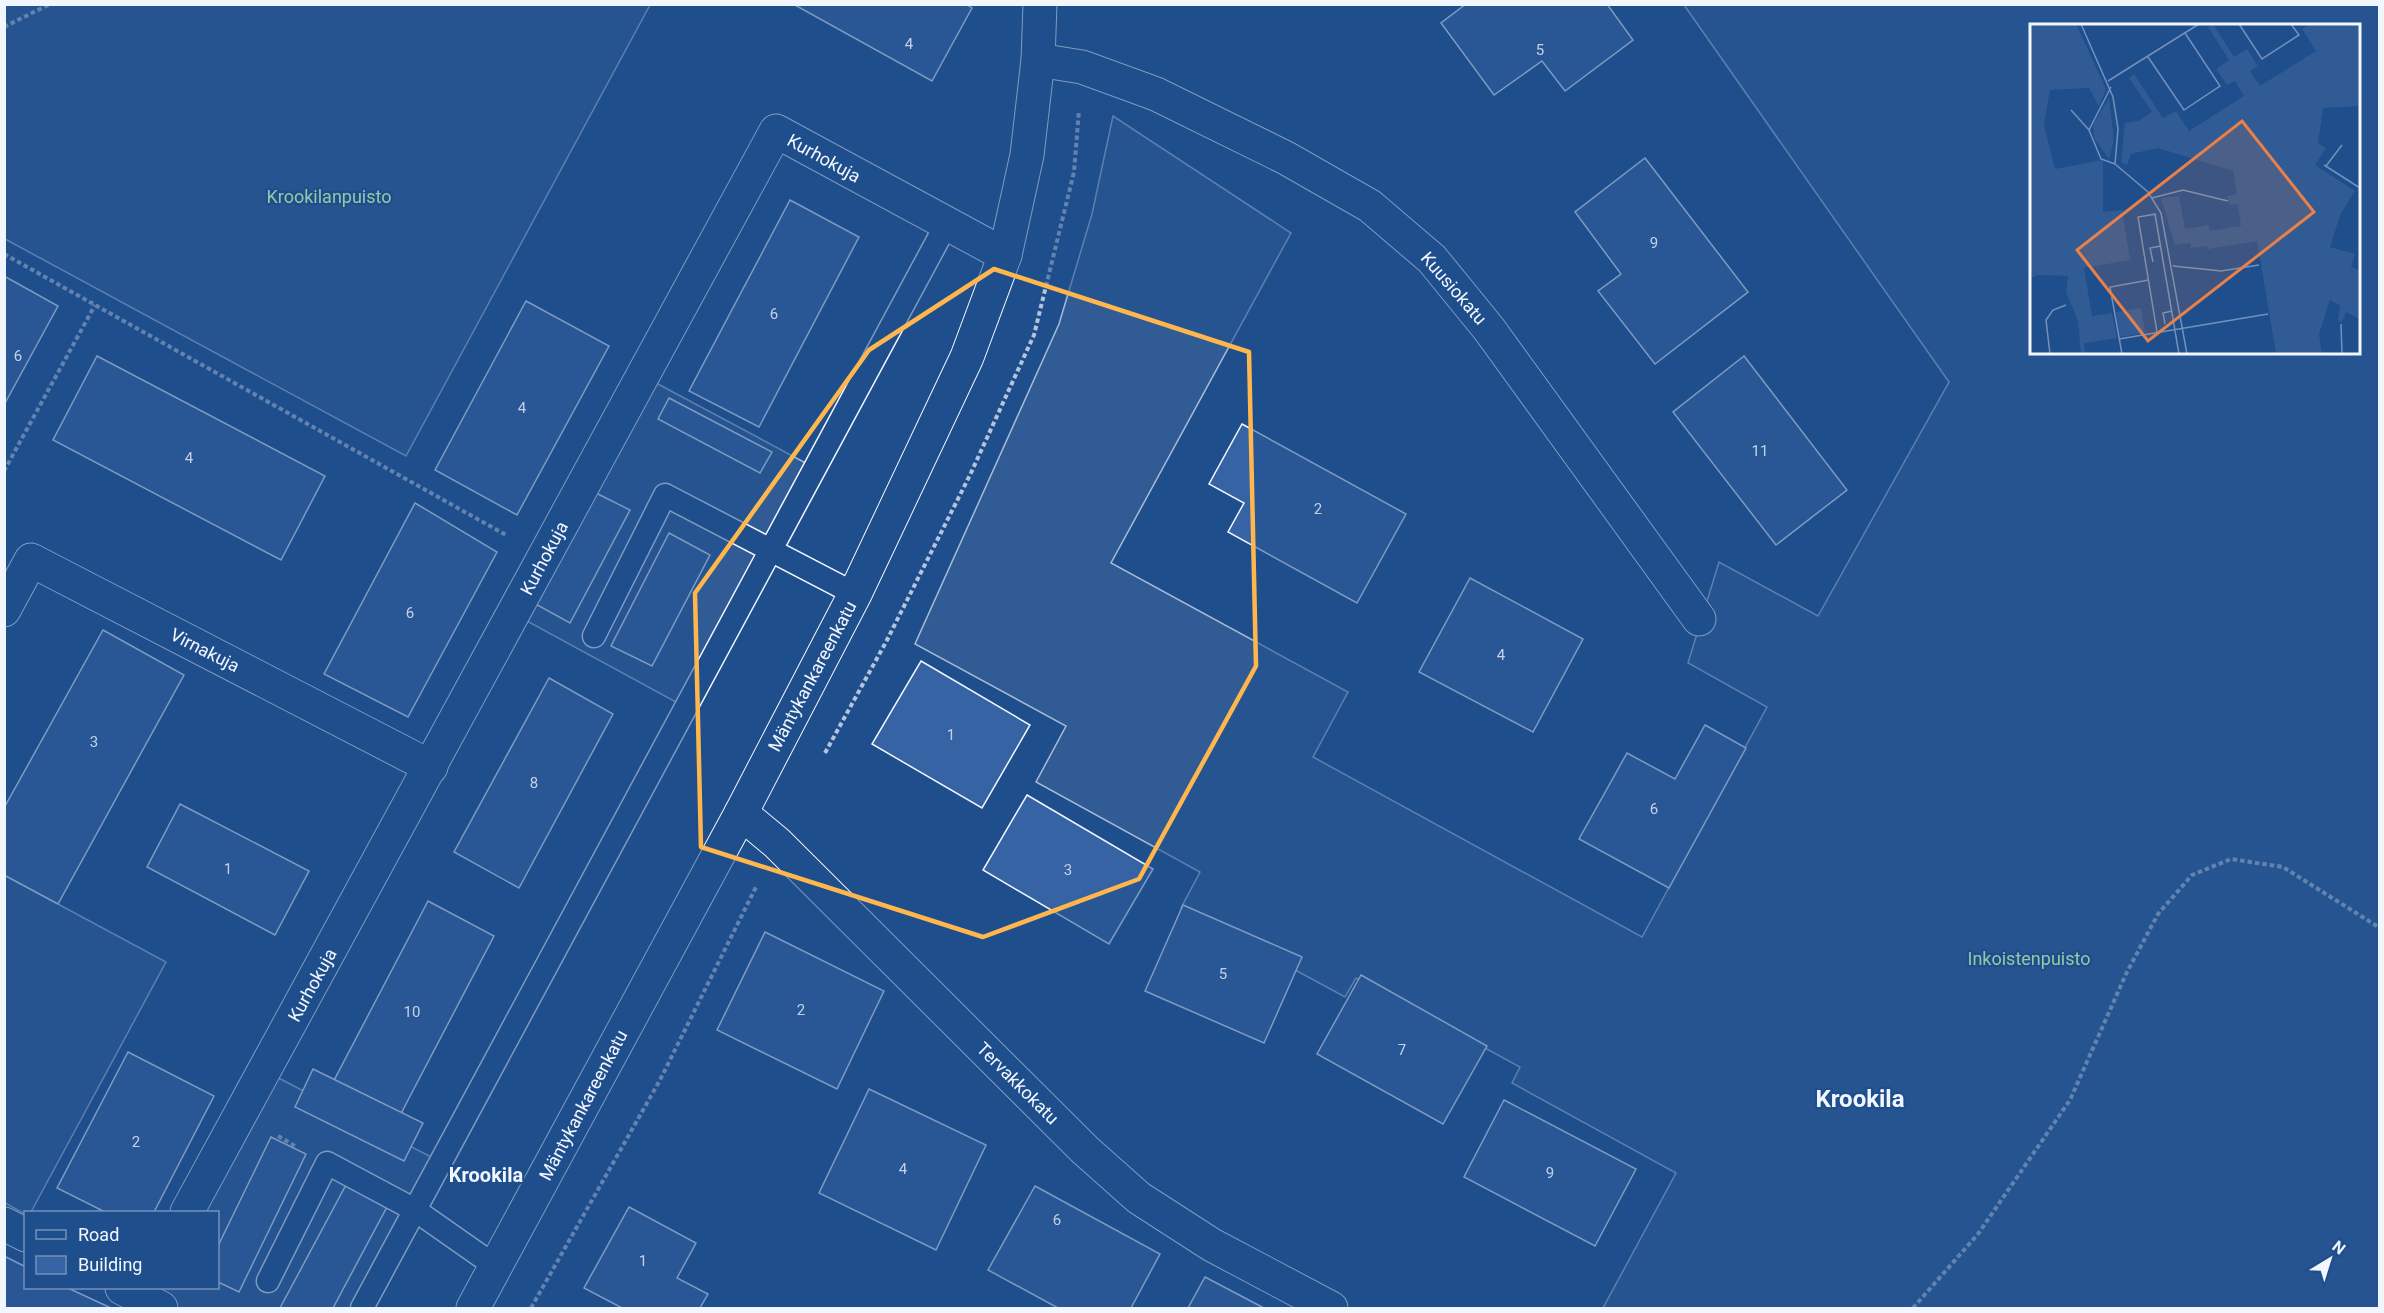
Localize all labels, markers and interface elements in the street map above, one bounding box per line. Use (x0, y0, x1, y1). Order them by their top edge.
inset map (2030, 24, 2360, 354)
house number: 4 (905, 35, 914, 53)
house number: 5 (1536, 41, 1544, 59)
street label: Kurhokuja (784, 129, 864, 187)
park label: Krookilanpuisto (266, 186, 392, 207)
house number: 9 (1650, 234, 1658, 252)
street label: Kuusiokatu (1417, 247, 1491, 329)
house number: 6 (770, 305, 778, 323)
house number: 6 (14, 347, 22, 365)
house number: 4 (518, 399, 527, 417)
house number: 11 (1752, 442, 1768, 460)
house number: 4 (185, 449, 194, 467)
house number: 2 (1314, 500, 1322, 518)
street label: Kurhokuja (516, 518, 572, 598)
street label: Mäntykankareenkatu (763, 597, 861, 755)
house number: 6 (406, 604, 414, 622)
street label: Virnakuja (167, 624, 243, 676)
house number: 4 (1497, 646, 1506, 664)
house number: 1 (947, 726, 955, 744)
house number: 3 (90, 733, 98, 751)
house number: 8 (530, 774, 538, 792)
house number: 6 (1650, 800, 1658, 818)
house number: 1 (224, 860, 232, 878)
house number: 3 (1064, 861, 1072, 879)
street label: Kurhokuja (283, 945, 341, 1025)
park label: Inkoistenpuisto (1968, 948, 2090, 969)
house number: 5 (1219, 965, 1227, 983)
house number: 2 (797, 1001, 805, 1019)
house number: 10 (404, 1003, 420, 1021)
street label: Mäntykankareenkatu (534, 1026, 632, 1184)
street label: Tervakkokatu (973, 1038, 1063, 1128)
house number: 7 (1398, 1041, 1406, 1059)
district label: Krookila (1815, 1085, 1905, 1113)
house number: 2 (132, 1133, 140, 1151)
house number: 4 (899, 1160, 908, 1178)
district label: Krookila (449, 1163, 523, 1187)
house number: 9 (1546, 1164, 1554, 1182)
legend (24, 1211, 219, 1289)
house number: 6 (1053, 1211, 1061, 1229)
text: Road (78, 1224, 119, 1245)
north arrow (2300, 1229, 2360, 1289)
text: N (2329, 1237, 2349, 1259)
house number: 1 (639, 1252, 647, 1270)
text: Building (78, 1254, 142, 1275)

